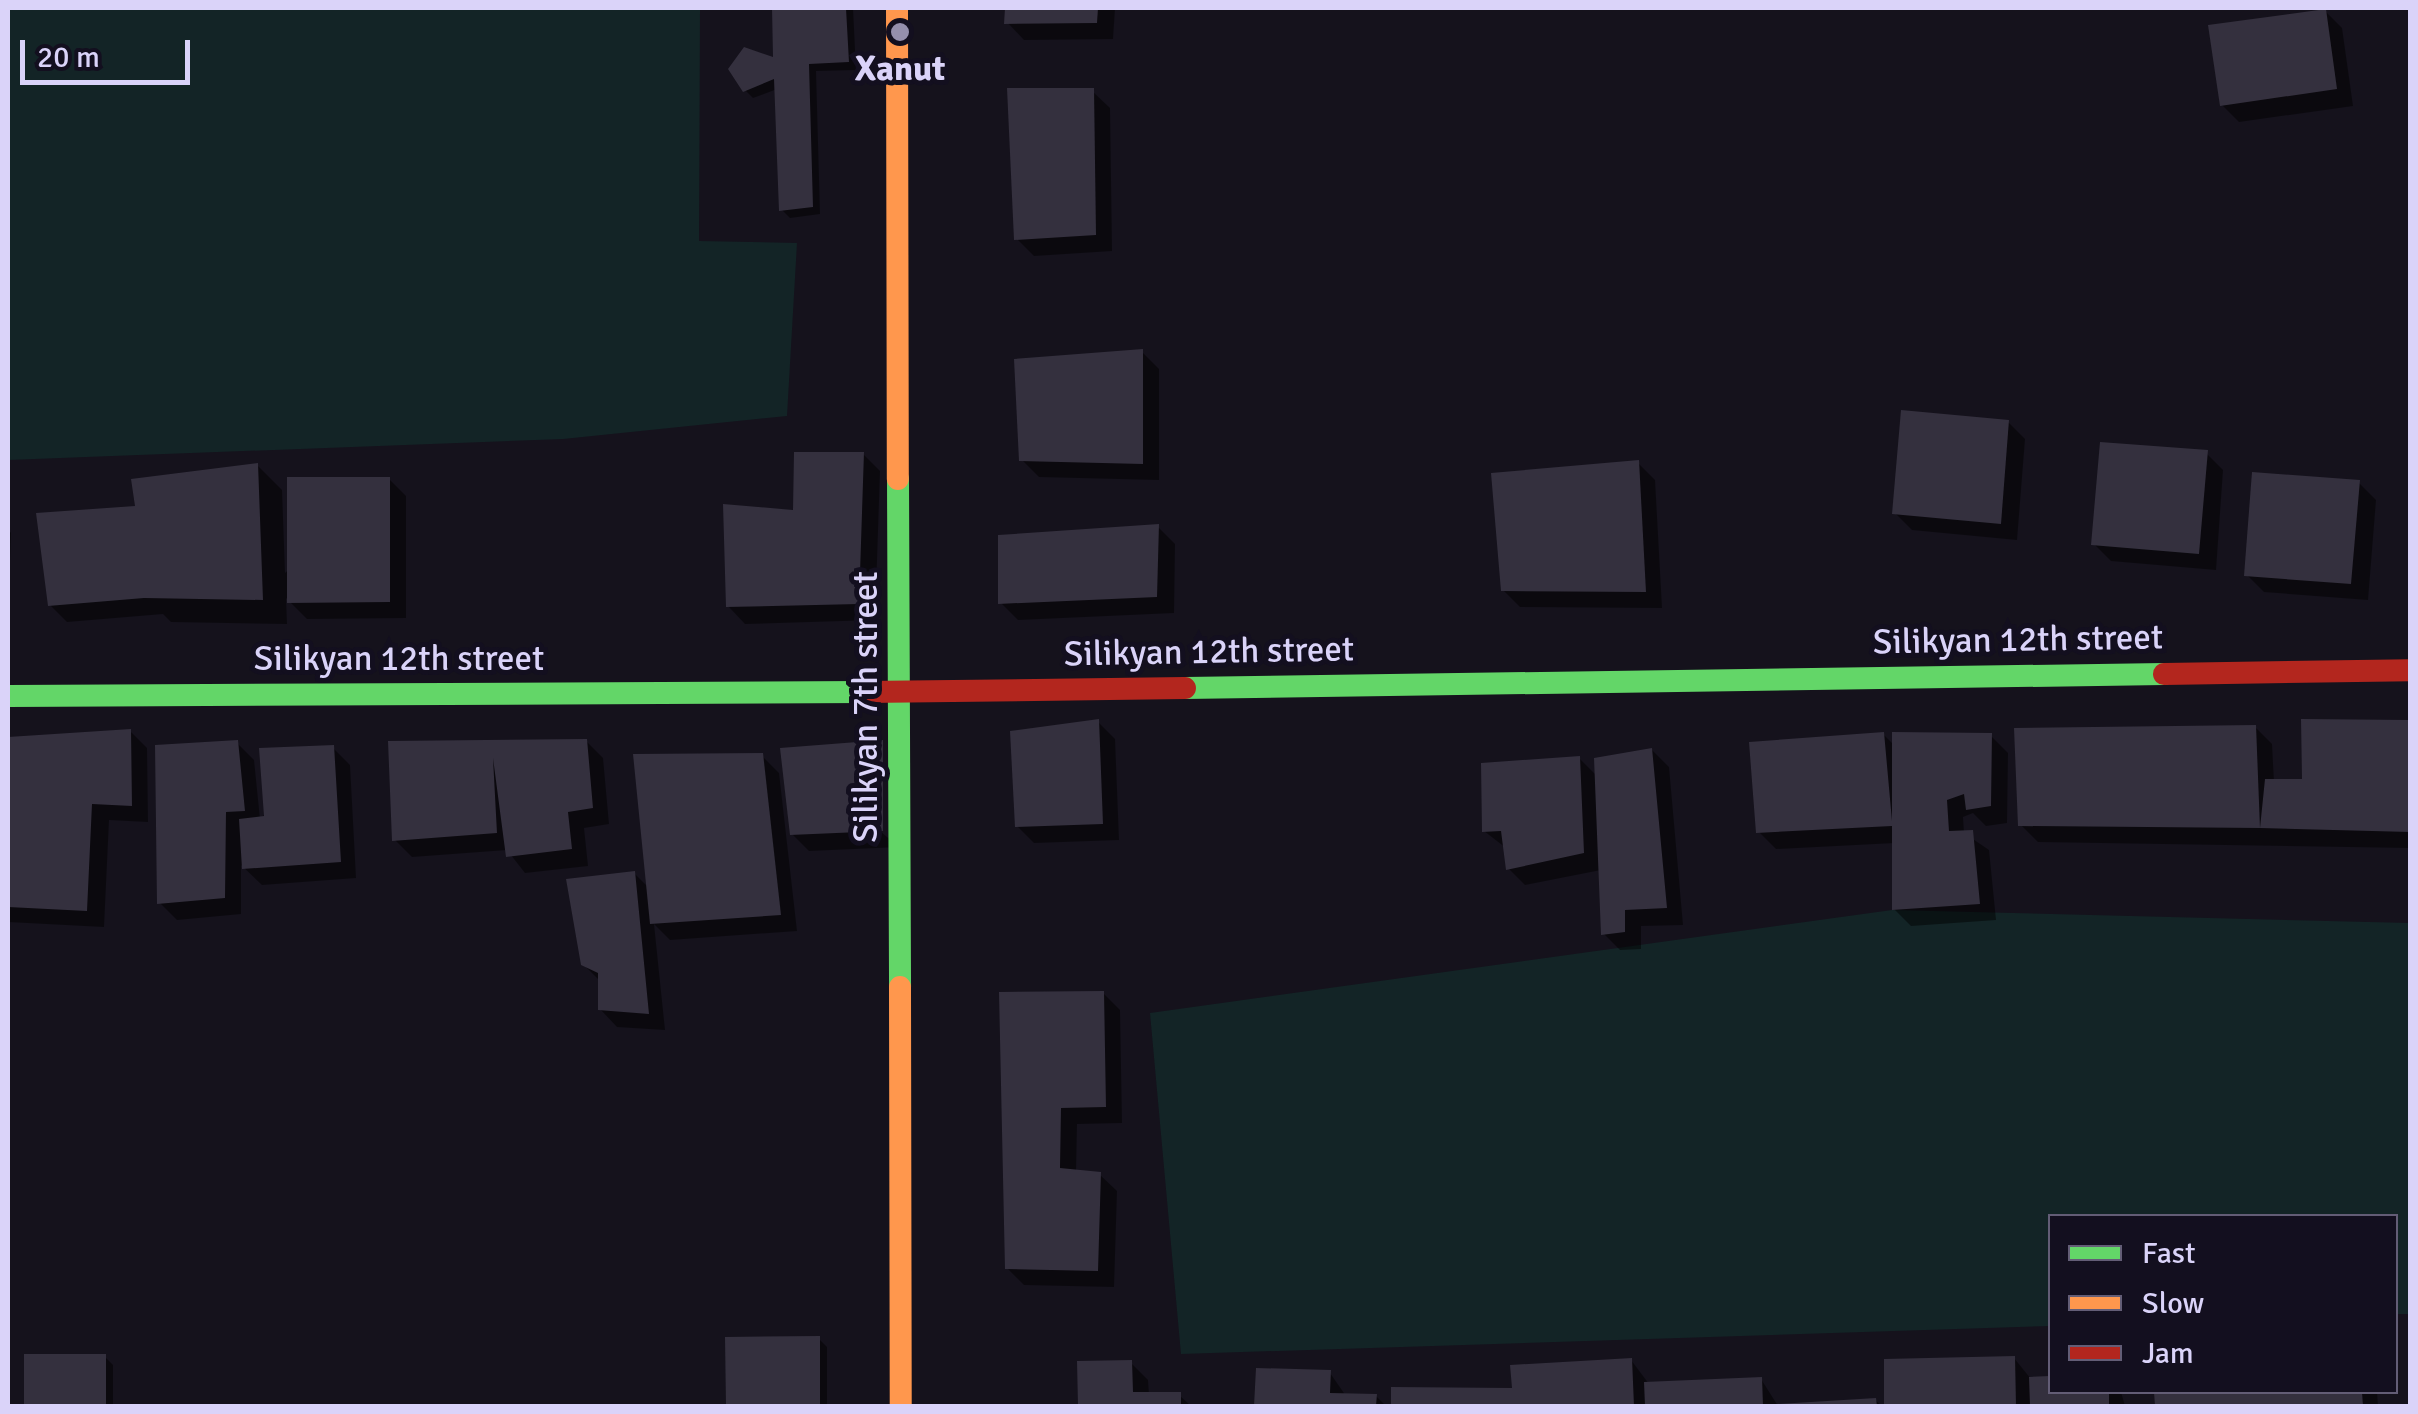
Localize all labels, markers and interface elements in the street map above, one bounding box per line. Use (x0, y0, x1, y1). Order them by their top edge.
scale bar (25, 20, 195, 82)
marker: Xanut (889, 21, 911, 43)
text: 20 m (37, 39, 100, 76)
place label: Xanut (855, 48, 945, 90)
street label: Silikyan 7th street (845, 571, 887, 843)
street label: Silikyan 12th street (1872, 616, 2164, 664)
street label: Silikyan 12th street (1063, 628, 1355, 676)
street label: Silikyan 12th street (254, 638, 544, 680)
legend (2048, 1214, 2398, 1394)
text: Fast (2142, 1235, 2195, 1272)
text: Slow (2142, 1285, 2204, 1322)
text: Jam (2142, 1335, 2194, 1372)

